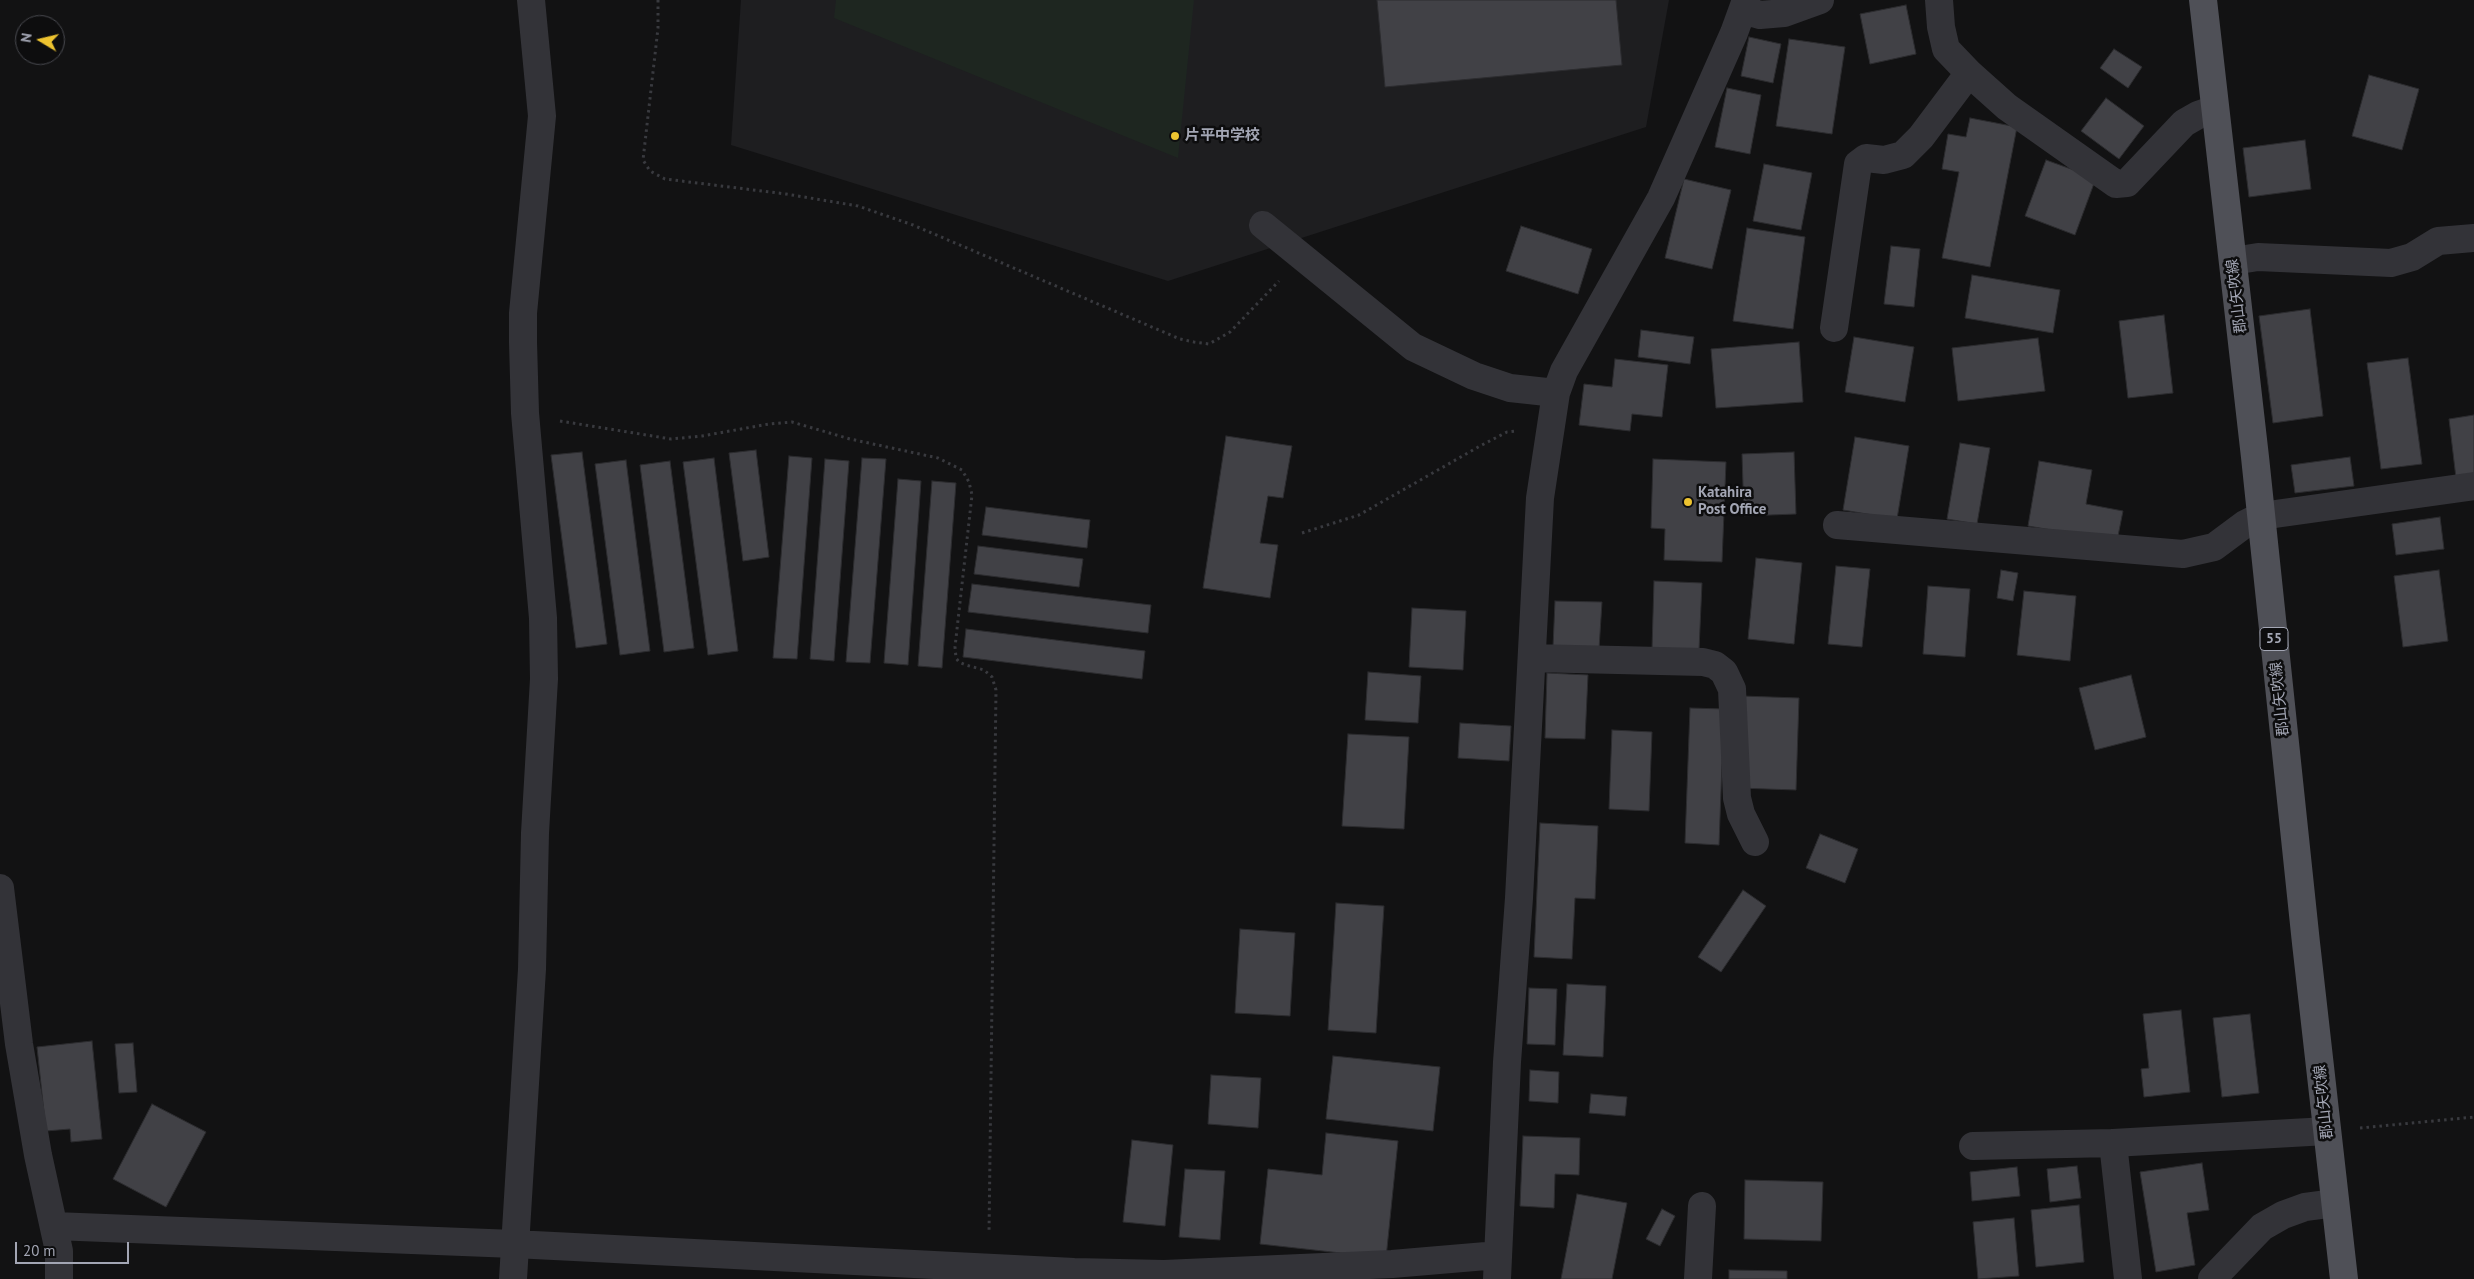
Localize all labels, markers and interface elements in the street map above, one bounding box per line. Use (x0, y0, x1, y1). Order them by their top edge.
north arrow (15, 15, 65, 65)
text: N (17, 32, 36, 44)
place label: 片平中学校 (1185, 127, 1260, 145)
marker: 片平中学校 (1169, 130, 1181, 142)
street label: 郡山矢吹線 (2223, 258, 2251, 334)
place label: Katahira Post Office (1698, 484, 1766, 519)
marker: Katahira Post Office (1682, 496, 1694, 508)
road number: 55 (2260, 628, 2288, 650)
street label: 郡山矢吹線 (2267, 661, 2293, 737)
street label: 郡山矢吹線 (2311, 1064, 2337, 1140)
scale bar (18, 1232, 131, 1264)
text: 20 m (23, 1241, 56, 1260)

